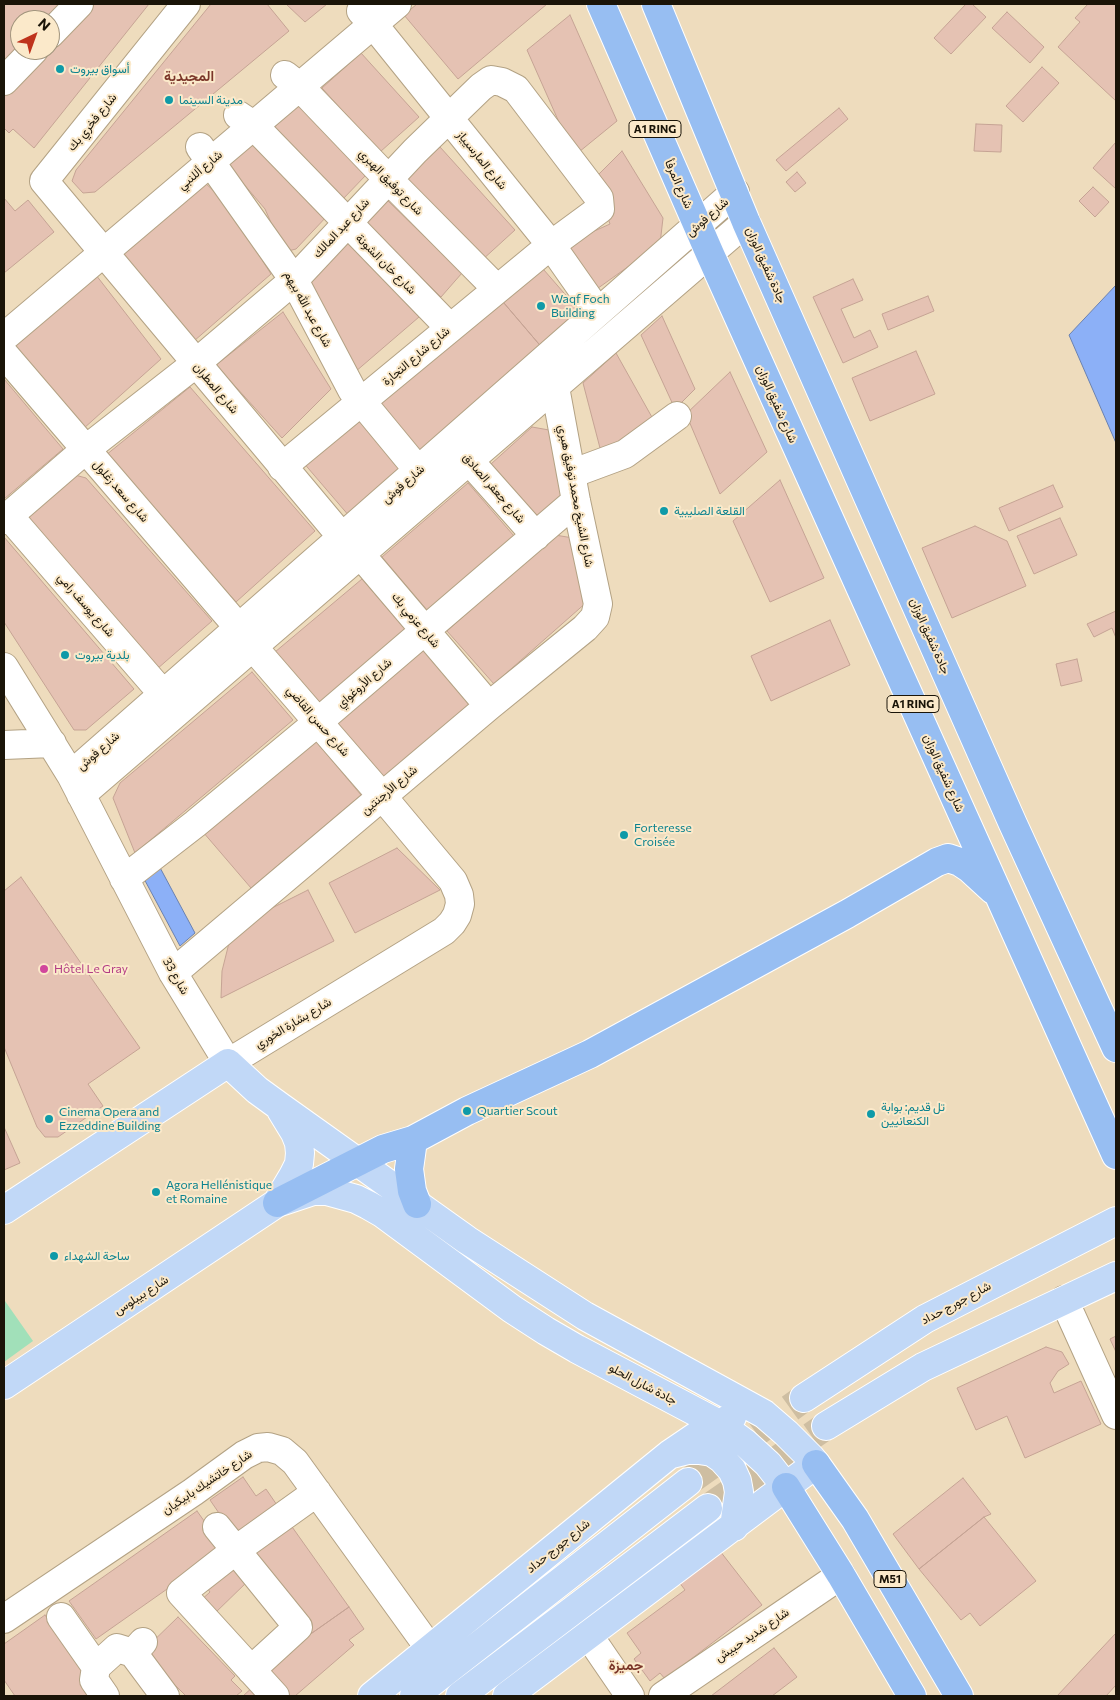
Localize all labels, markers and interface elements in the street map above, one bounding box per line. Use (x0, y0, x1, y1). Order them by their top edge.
north arrow (10, 10, 60, 60)
text: N (35, 14, 54, 34)
place label: أسواق بيروت (70, 62, 130, 76)
marker: أسواق بيروت (54, 63, 66, 75)
district label: المجيدية (164, 68, 214, 84)
street label: شارع فخري بك (64, 90, 120, 154)
place label: مدينة السينما (179, 93, 243, 107)
marker: مدينة السينما (163, 94, 175, 106)
road number: A1 RING (629, 120, 681, 138)
street label: شارع المارسيياز (454, 128, 510, 192)
street label: شارع توفيق الهبري (356, 146, 426, 218)
street label: شارع أللنبي (175, 147, 225, 193)
street label: شارع المرفأ (662, 157, 696, 211)
street label: شارع عبد المالك (310, 195, 372, 261)
street label: شارع فوش (683, 195, 731, 239)
street label: جادة شفيق الوزان (743, 225, 789, 305)
street label: شارع خان الشونة (353, 231, 419, 297)
street label: شارع عبد الله بيهم (281, 268, 335, 350)
place label: Waqf Foch Building (551, 292, 610, 320)
marker: Waqf Foch Building (535, 300, 547, 312)
street label: شارع شارع التجارة (379, 324, 453, 388)
street label: شارع المطران (190, 359, 242, 417)
street label: شارع شفيق الوزان (753, 363, 801, 445)
street label: شارع الشيخ محمد توفيق هبري (555, 424, 597, 568)
street label: شارع جعفر الصادق (460, 450, 528, 526)
street label: شارع سعد زغلول (90, 457, 152, 525)
street label: شارع فوش (379, 462, 427, 506)
place label: القلعة الصليبية (674, 504, 745, 518)
marker: القلعة الصليبية (658, 505, 670, 517)
street label: شارع يوسف رامي (54, 570, 118, 640)
street label: شارع عزمي بك (389, 589, 443, 651)
street label: جادة شفيق الوزان (907, 596, 953, 676)
place label: بلدية بيروت (75, 648, 130, 662)
marker: بلدية بيروت (59, 649, 71, 661)
street label: شارع الأروغواي (334, 655, 394, 711)
street label: شارع حسن القاضي (283, 683, 353, 759)
road number: A1 RING (887, 696, 939, 712)
street label: شارع فوش (74, 729, 122, 773)
street label: شارع شفيق الوزان (920, 732, 968, 814)
street label: شارع الأرجنتين (358, 762, 420, 818)
place label: Forteresse Croisée (634, 821, 692, 849)
marker: Forteresse Croisée (618, 829, 630, 841)
street label: شارع 33 (160, 955, 192, 997)
place label: Hôtel Le Gray (54, 962, 128, 976)
marker: Hôtel Le Gray (38, 963, 50, 975)
street label: شارع بشارة الخوري (252, 995, 334, 1051)
place label: تل قديم: بوابة الكنعانيين (881, 1100, 945, 1128)
place label: Quartier Scout (477, 1104, 558, 1118)
place label: Cinema Opera and Ezzeddine Building (59, 1105, 161, 1133)
marker: Quartier Scout (461, 1105, 473, 1117)
marker: تل قديم: بوابة الكنعانيين (865, 1108, 877, 1120)
marker: Cinema Opera and Ezzeddine Building (43, 1113, 55, 1125)
place label: Agora Hellénistique et Romaine (166, 1178, 272, 1206)
marker: Agora Hellénistique et Romaine (150, 1186, 162, 1198)
place label: ساحة الشهداء (64, 1249, 130, 1263)
marker: ساحة الشهداء (48, 1250, 60, 1262)
street label: شارع بيبلوس (111, 1272, 171, 1318)
street label: شارع جورج حداد (919, 1279, 993, 1327)
street label: جادة شارل الحلو (607, 1360, 679, 1408)
street label: شارع خاتشيك بابيكيان (159, 1447, 255, 1517)
street label: شارع جورج حداد (523, 1516, 593, 1576)
road number: M51 (874, 1570, 906, 1588)
street label: شارع شديد حبيش (712, 1605, 792, 1665)
district label: جميزة (609, 1657, 643, 1673)

